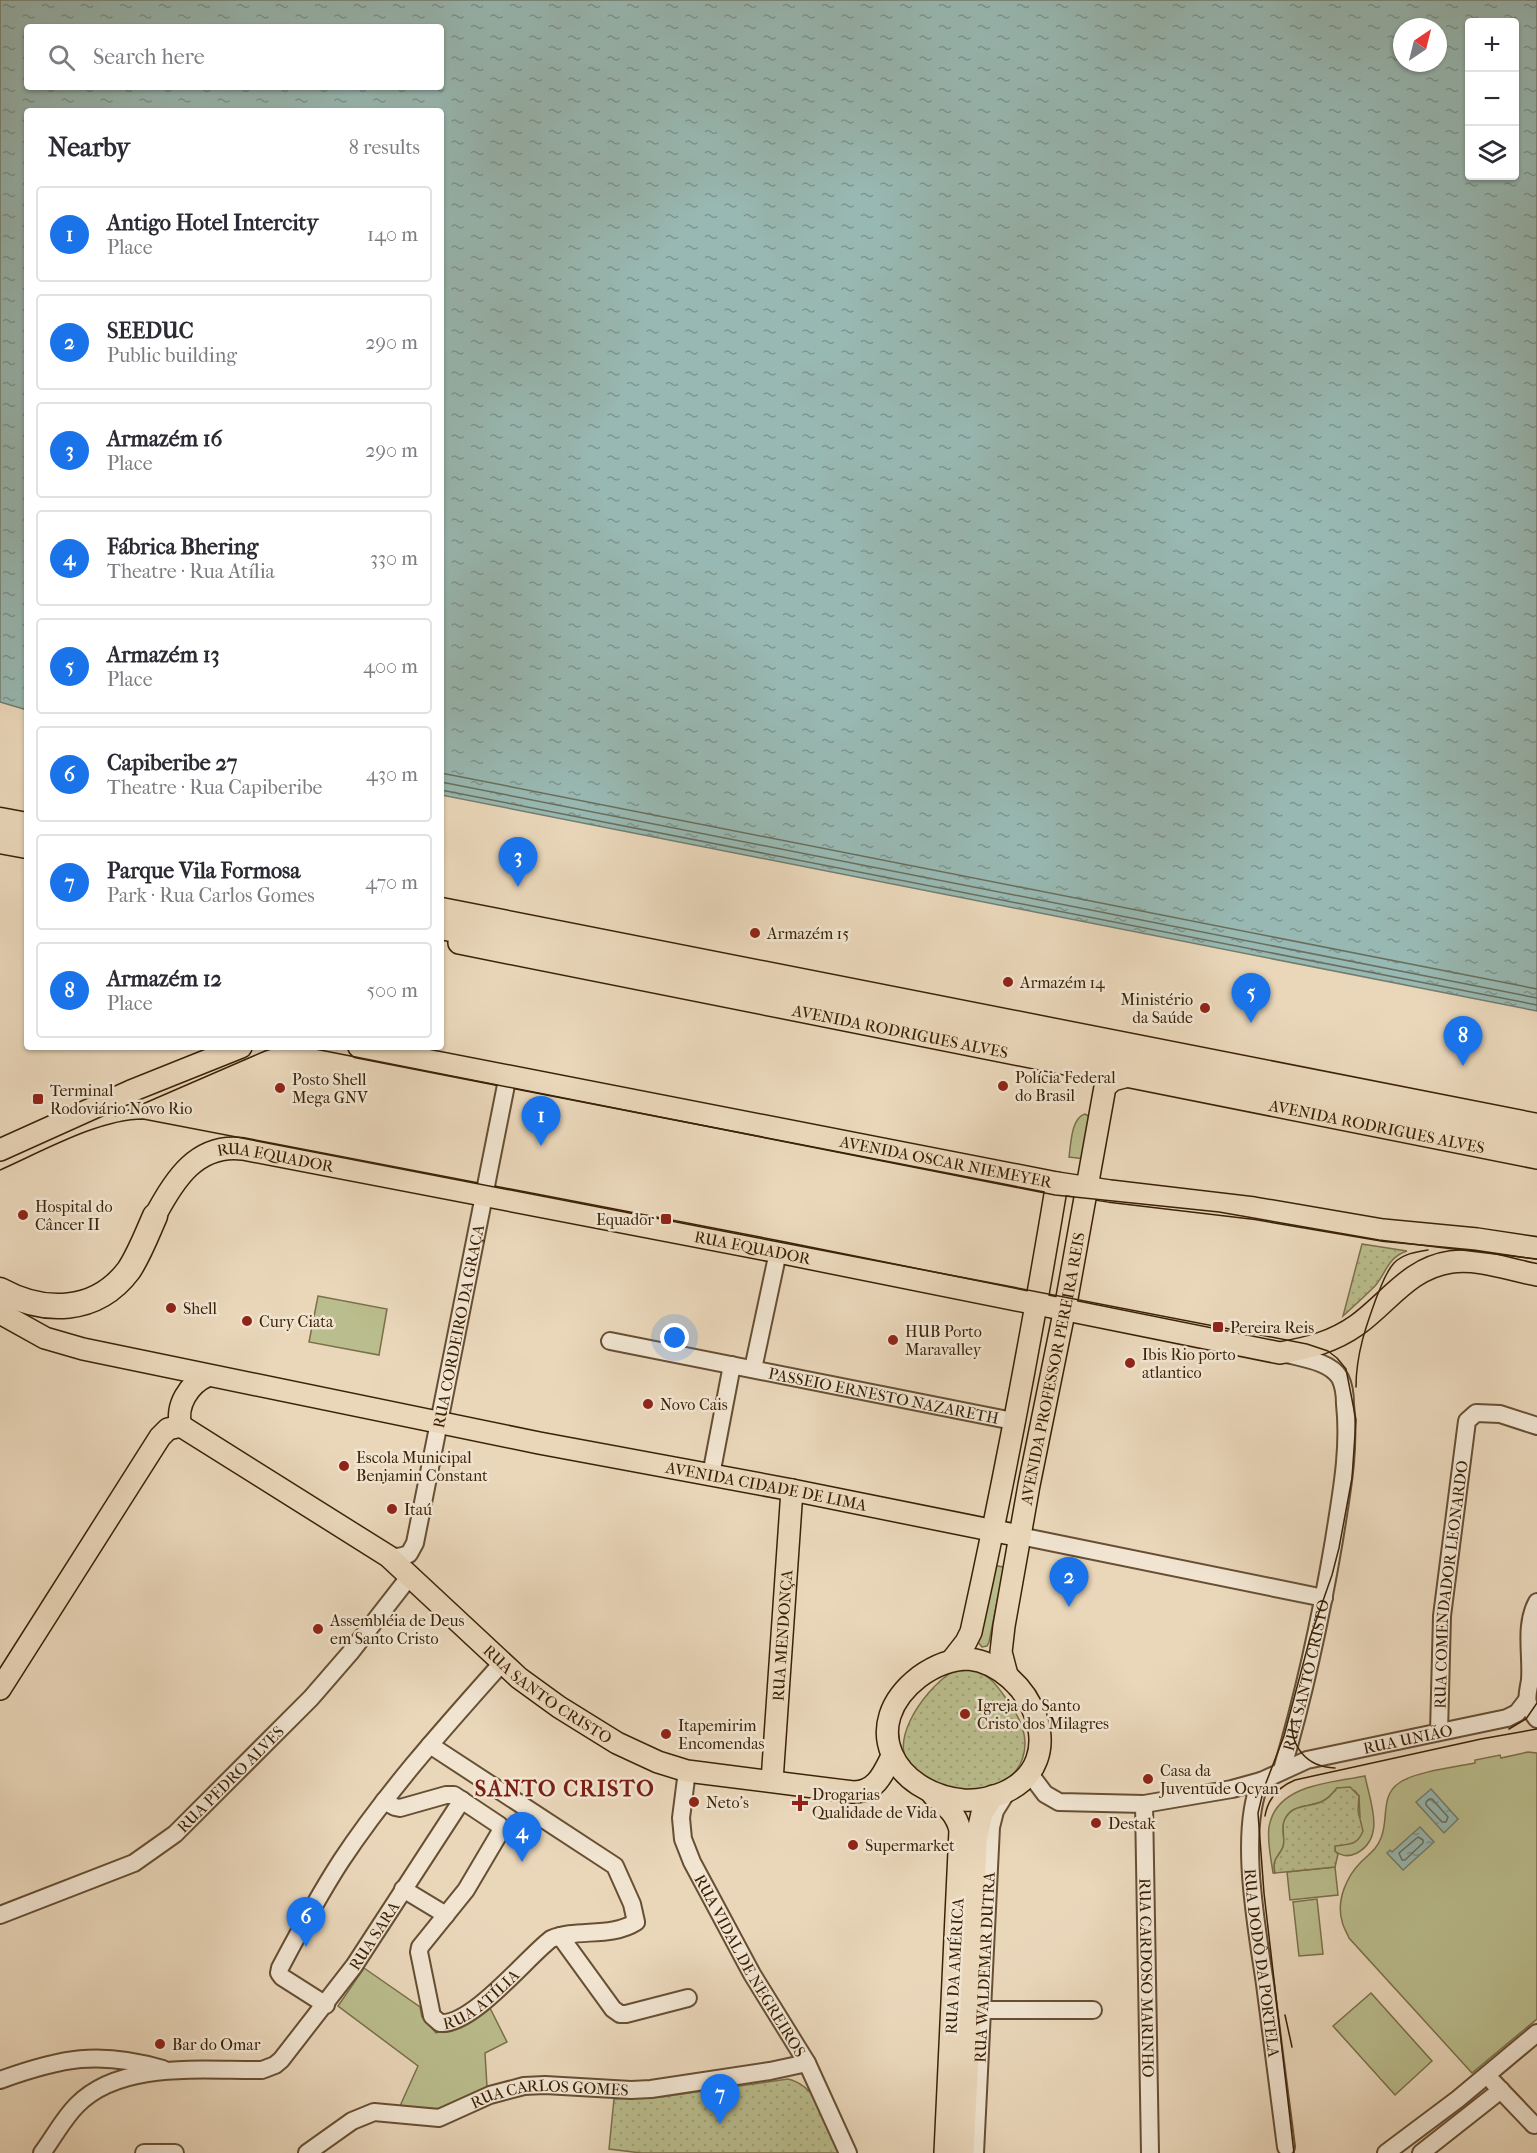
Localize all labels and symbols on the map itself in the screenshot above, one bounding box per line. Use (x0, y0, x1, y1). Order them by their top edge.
north arrow (1393, 18, 1447, 72)
pin: 3 (498, 838, 538, 887)
place label: Armazém 15 (766, 924, 849, 943)
marker: Armazém 15 (748, 926, 762, 940)
place label: Armazém 14 (1019, 973, 1105, 992)
pin: 5 (1232, 974, 1270, 1023)
marker: Armazém 14 (1001, 975, 1015, 989)
place label: Ministério da Saúde (1121, 990, 1193, 1027)
street label: AVENIDA RODRIGUES ALVES (790, 1001, 1010, 1062)
marker: Ministério da Saúde (1198, 1001, 1212, 1015)
pin: 8 (1444, 1016, 1482, 1066)
place label: Polícia Federal do Brasil (1015, 1068, 1116, 1105)
place label: Posto Shell Mega GNV (292, 1070, 368, 1107)
marker: Polícia Federal do Brasil (996, 1079, 1010, 1093)
place label: Terminal Rodoviário Novo Rio (50, 1081, 192, 1118)
marker: Posto Shell Mega GNV (273, 1081, 287, 1095)
marker: Terminal Rodoviário Novo Rio (31, 1092, 45, 1106)
pin: 1 (522, 1096, 560, 1146)
street label: AVENIDA RODRIGUES ALVES (1266, 1096, 1486, 1157)
street label: AVENIDA OSCAR NIEMEYER (837, 1132, 1055, 1192)
street label: RUA EQUADOR (215, 1139, 337, 1177)
place label: Hospital do Câncer II (35, 1197, 113, 1234)
marker: Hospital do Câncer II (16, 1208, 30, 1222)
place label: Equador (596, 1210, 654, 1229)
marker: Equador (659, 1212, 673, 1226)
street label: RUA CORDEIRO DA GRAÇA (429, 1222, 488, 1430)
street label: RUA EQUADOR (693, 1227, 814, 1269)
street label: AVENIDA PROFESSOR PEREIRA REIS (1016, 1231, 1089, 1507)
place label: Shell (183, 1299, 217, 1318)
marker: Shell (164, 1301, 178, 1315)
place label: Cury Ciata (259, 1312, 334, 1331)
marker: Cury Ciata (240, 1314, 254, 1328)
place label: Pereira Reis (1230, 1318, 1314, 1337)
marker: Pereira Reis (1211, 1320, 1225, 1334)
place label: HUB Porto Maravalley (905, 1322, 982, 1359)
your location (660, 1323, 689, 1352)
marker: HUB Porto Maravalley (886, 1333, 900, 1347)
place label: Ibis Rio porto atlantico (1142, 1345, 1236, 1382)
marker: Ibis Rio porto atlantico (1123, 1356, 1137, 1370)
street label: PASSEIO ERNESTO NAZARETH (767, 1364, 1001, 1428)
place label: Novo Cais (660, 1395, 728, 1414)
marker: Novo Cais (641, 1397, 655, 1411)
place label: Escola Municipal Benjamin Constant (356, 1448, 488, 1485)
street label: AVENIDA CIDADE DE LIMA (663, 1458, 869, 1515)
marker: Escola Municipal Benjamin Constant (337, 1459, 351, 1473)
street label: RUA COMENDADOR LEONARDO (1431, 1459, 1472, 1709)
place label: Itaú (404, 1500, 432, 1519)
marker: Itaú (385, 1502, 399, 1516)
pin: 2 (1050, 1558, 1088, 1607)
street label: RUA MENDONÇA (769, 1568, 797, 1702)
street label: RUA SANTO CRISTO (1279, 1598, 1333, 1753)
place label: Assembléia de Deus em Santo Cristo (329, 1611, 465, 1648)
marker: Assembléia de Deus em Santo Cristo (311, 1622, 325, 1636)
street label: RUA SANTO CRISTO (479, 1641, 615, 1748)
place label: Igreja do Santo Cristo dos Milagres (977, 1696, 1109, 1733)
marker: Igreja do Santo Cristo dos Milagres (958, 1707, 972, 1721)
place label: Itapemirim Encomendas (678, 1716, 765, 1753)
street label: RUA UNIÃO (1361, 1721, 1454, 1758)
street label: RUA PEDRO ALVES (173, 1722, 288, 1836)
marker: Itapemirim Encomendas (659, 1727, 673, 1741)
place label: Casa da Juventude Ocyan (1158, 1761, 1280, 1798)
marker: Casa da Juventude Ocyan (1141, 1772, 1155, 1786)
district label: SANTO CRISTO (475, 1776, 655, 1802)
place label: Drogarias Qualidade de Vida (812, 1785, 938, 1822)
place label: Neto's (706, 1793, 749, 1812)
marker: Neto's (687, 1795, 701, 1809)
marker: Drogarias Qualidade de Vida (793, 1796, 807, 1810)
pin: 4 (502, 1812, 542, 1862)
place label: Destak (1108, 1814, 1156, 1833)
marker: Destak (1089, 1816, 1103, 1830)
place label: Supermarket (865, 1836, 955, 1855)
marker: Supermarket (846, 1838, 860, 1852)
street label: RUA DODÔ DA PORTELA (1241, 1868, 1283, 2059)
street label: RUA VIDAL DE NEGREIROS (690, 1871, 810, 2060)
street label: RUA WALDEMAR DUTRA (970, 1871, 999, 2063)
street label: RUA CARDOSO MARINHO (1135, 1878, 1158, 2078)
street label: RUA SARA (345, 1897, 404, 1974)
street label: RUA DA AMÉRICA (940, 1897, 968, 2035)
pin: 6 (286, 1898, 326, 1947)
street label: RUA ATÍLIA (441, 1965, 524, 2033)
place label: Bar do Omar (172, 2035, 261, 2054)
marker: Bar do Omar (153, 2037, 167, 2051)
pin: 7 (700, 2074, 740, 2124)
street label: RUA CARLOS GOMES (468, 2076, 629, 2113)

